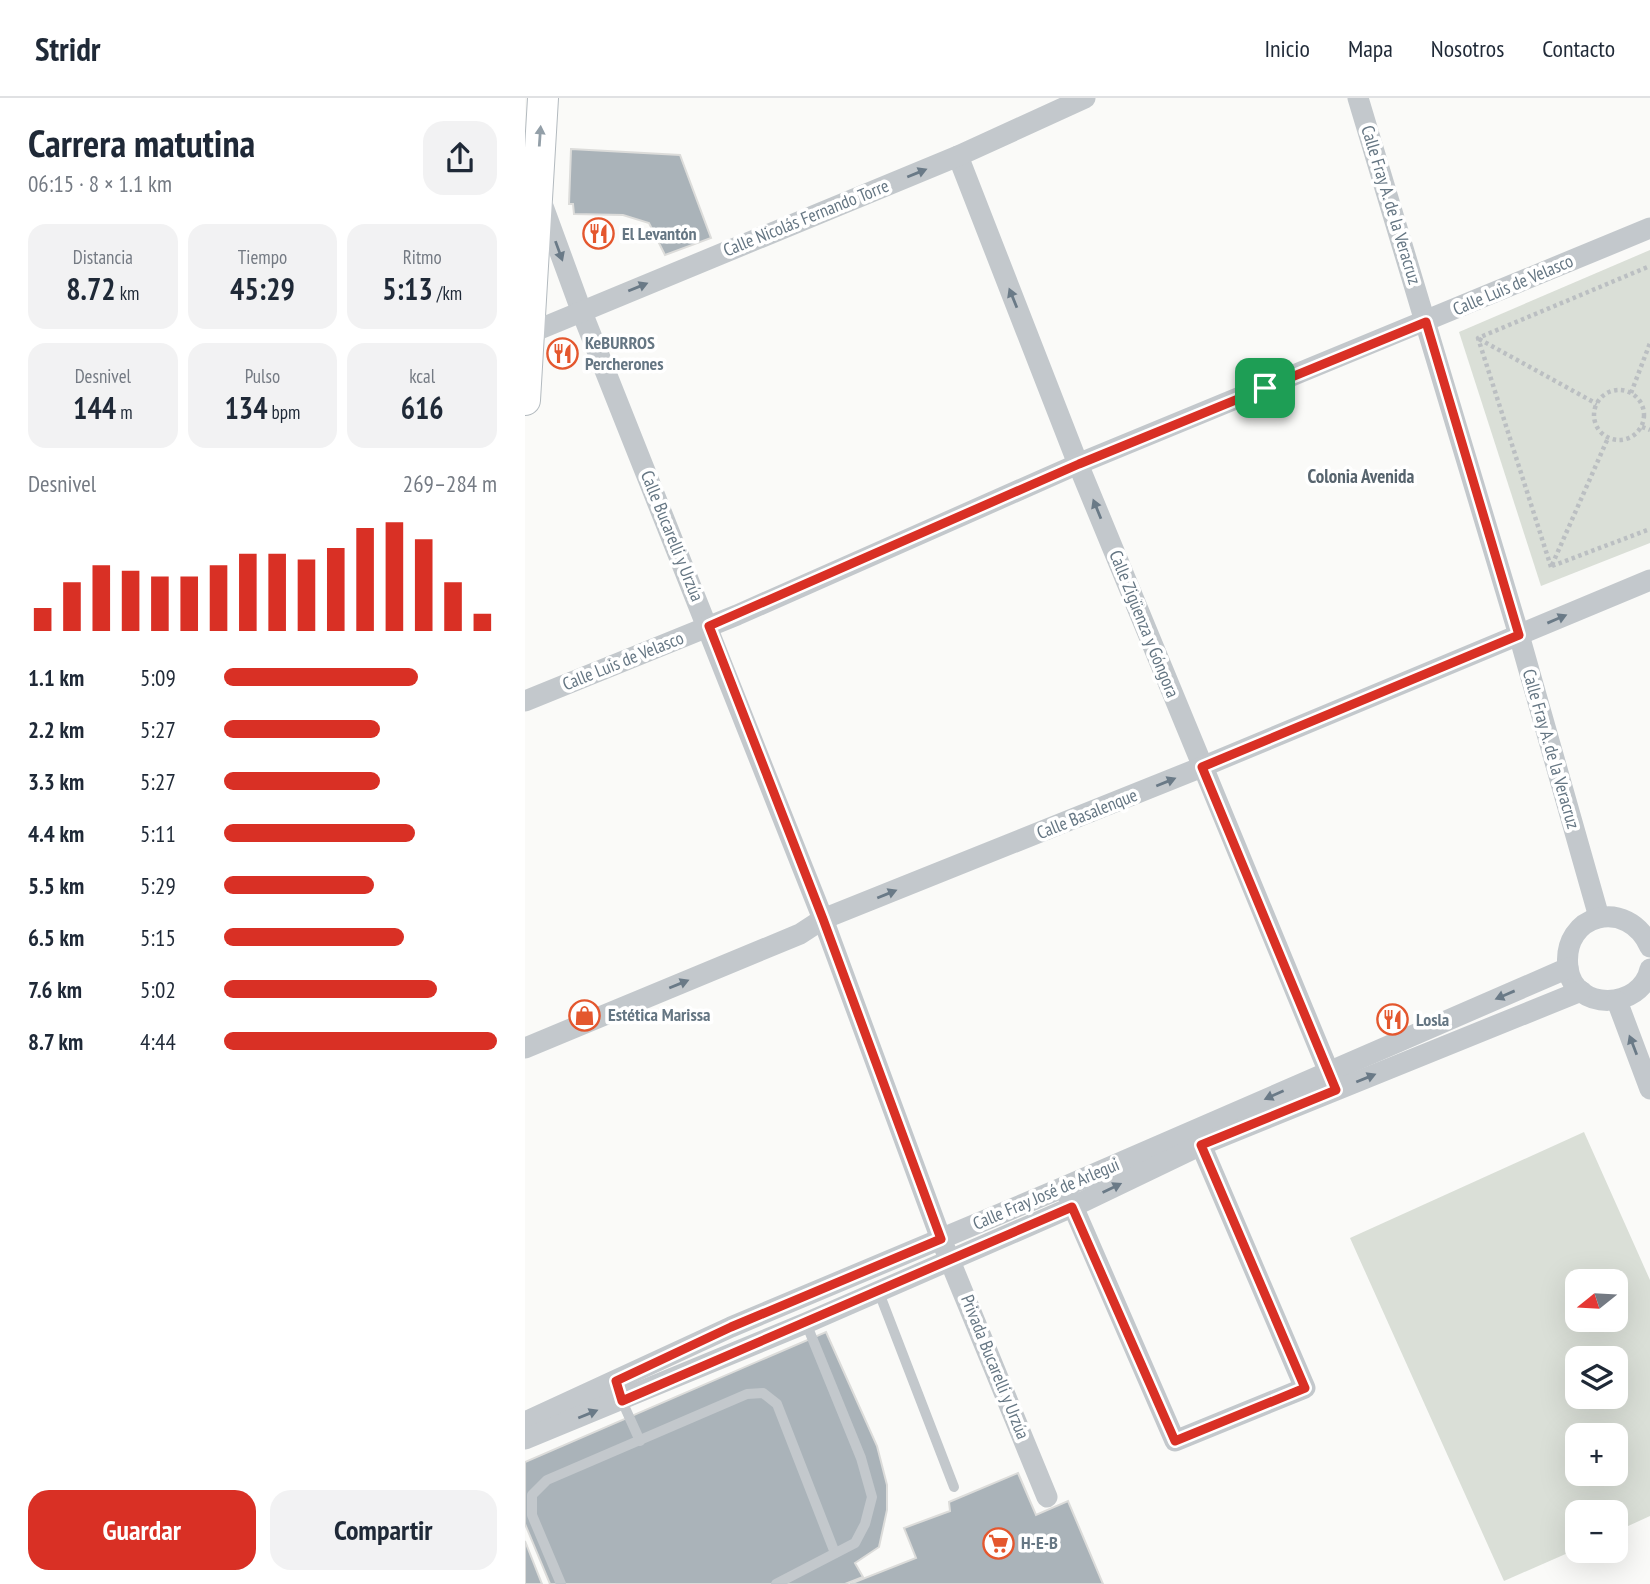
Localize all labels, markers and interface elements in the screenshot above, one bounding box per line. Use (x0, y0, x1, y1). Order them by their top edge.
text: Stridr (35, 27, 101, 70)
text: Inicio (1264, 33, 1310, 64)
text: Mapa (1348, 33, 1393, 64)
text: Nosotros (1431, 33, 1504, 64)
text: Contacto (1542, 33, 1615, 64)
text: Carrera matutina (28, 118, 255, 167)
button: share (423, 121, 497, 195)
street label: Calle Fray A. de la Veracruz (1356, 123, 1427, 287)
one-way arrow (535, 125, 546, 147)
one-way arrow (906, 167, 927, 178)
text: 06:15 · 8 × 1.1 km (28, 169, 172, 198)
street label: Calle Nicolás Fernando Torre (720, 174, 892, 261)
restaurant icon: El Levantón (582, 217, 616, 251)
place label: El Levantón (622, 222, 697, 245)
one-way arrow (554, 240, 565, 261)
text: Distancia (73, 245, 133, 269)
text: Tiempo (238, 245, 287, 269)
text: Ritmo (403, 245, 442, 269)
street label: Calle Luis de Velasco (1449, 249, 1577, 320)
text: 8.72 (66, 269, 116, 308)
text: 45:29 (230, 269, 295, 308)
text: 5:13 (382, 269, 433, 308)
text: km (116, 281, 139, 305)
text: /km (433, 281, 462, 305)
one-way arrow (628, 281, 649, 292)
one-way arrow (1007, 287, 1018, 308)
place label: KeBURROS Percherones (585, 331, 663, 375)
restaurant icon: KeBURROS Percherones (545, 336, 579, 370)
pin (1235, 358, 1295, 418)
text: Desnivel (75, 364, 131, 388)
text: Pulso (245, 364, 280, 388)
text: kcal (409, 364, 435, 388)
icon: arrive (1246, 369, 1284, 407)
text: 144 (73, 388, 116, 427)
text: 134 (225, 388, 268, 427)
text: 616 (401, 388, 444, 427)
text: m (116, 400, 133, 424)
text: bpm (268, 400, 300, 424)
district label: Colonia Avenida (1308, 464, 1415, 488)
street label: Calle Bucarelli y Urzúa (636, 467, 709, 605)
text: Desnivel (28, 469, 96, 498)
text: 269–284 m (403, 469, 497, 498)
one-way arrow (1091, 499, 1102, 520)
street label: Calle Zigüenza y Góngora (1104, 547, 1185, 701)
one-way arrow (1547, 613, 1568, 624)
street label: Calle Luis de Velasco (559, 626, 687, 695)
text: 1.1 km (28, 663, 84, 692)
text: 5:09 (140, 663, 176, 692)
street label: Calle Fray A. de la Veracruz (1518, 666, 1585, 831)
text: 2.2 km (28, 715, 84, 744)
text: 5:27 (140, 715, 176, 744)
text: 3.3 km (28, 767, 84, 796)
text: 5:27 (140, 767, 176, 796)
one-way arrow (1156, 776, 1177, 787)
street label: Calle Basalenque (1033, 783, 1140, 844)
text: 4.4 km (28, 819, 84, 848)
text: 5:11 (140, 819, 176, 848)
text: 5.5 km (28, 871, 84, 900)
text: 5:29 (140, 871, 176, 900)
one-way arrow (876, 888, 897, 899)
text: 6.5 km (28, 923, 84, 952)
text: 5:15 (140, 923, 176, 952)
text: 7.6 km (28, 975, 82, 1004)
text: 5:02 (140, 975, 176, 1004)
one-way arrow (668, 978, 689, 989)
one-way arrow (1495, 990, 1516, 1001)
shop icon: Estética Marissa (568, 998, 602, 1032)
place label: Estética Marissa (608, 1003, 710, 1026)
restaurant icon: Losla (1376, 1003, 1410, 1037)
place label: Losla (1416, 1008, 1449, 1031)
text: 8.7 km (28, 1027, 83, 1056)
text: 4:44 (140, 1027, 176, 1056)
one-way arrow (1628, 1034, 1639, 1055)
one-way arrow (1355, 1073, 1376, 1084)
one-way arrow (1264, 1089, 1284, 1101)
street label: Calle Fray José de Arlegui (969, 1152, 1123, 1235)
one-way arrow (1102, 1182, 1122, 1194)
north arrow (1565, 1269, 1627, 1332)
map controls (1565, 1269, 1628, 1563)
street label: Privada Bucarelli y Urzúa (956, 1291, 1035, 1442)
button: layers (1565, 1346, 1628, 1409)
one-way arrow (578, 1409, 599, 1420)
button: + (1565, 1423, 1628, 1486)
button: Guardar (28, 1490, 256, 1570)
button: Compartir (270, 1490, 497, 1570)
button: − (1565, 1500, 1628, 1563)
supermarket icon: H-E-B (981, 1526, 1015, 1560)
place label: H-E-B (1021, 1531, 1058, 1554)

